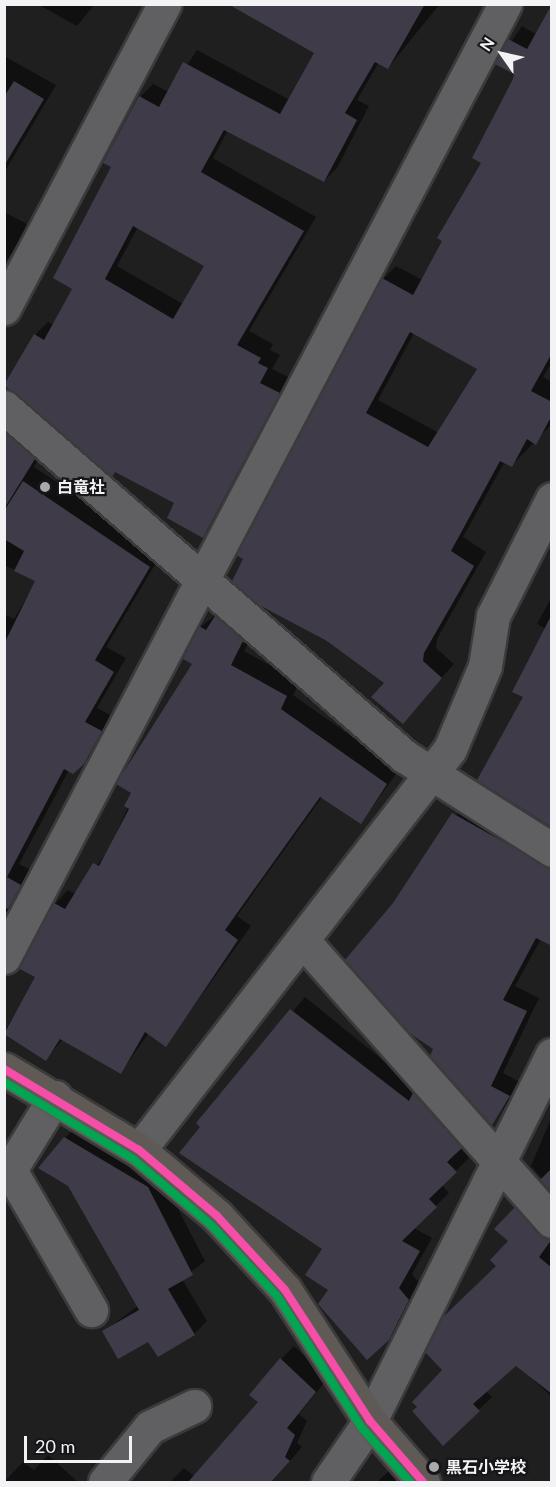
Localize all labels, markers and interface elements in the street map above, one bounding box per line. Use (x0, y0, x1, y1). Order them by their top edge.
north arrow (472, 24, 532, 84)
text: N (475, 33, 498, 54)
place label: 白竜社 (57, 477, 105, 497)
marker: 白竜社 (38, 480, 52, 494)
scale bar (27, 1424, 135, 1462)
text: 20 m (35, 1435, 75, 1457)
place label: 黒石小学校 (446, 1457, 526, 1477)
marker: 黒石小学校 (427, 1460, 441, 1474)

